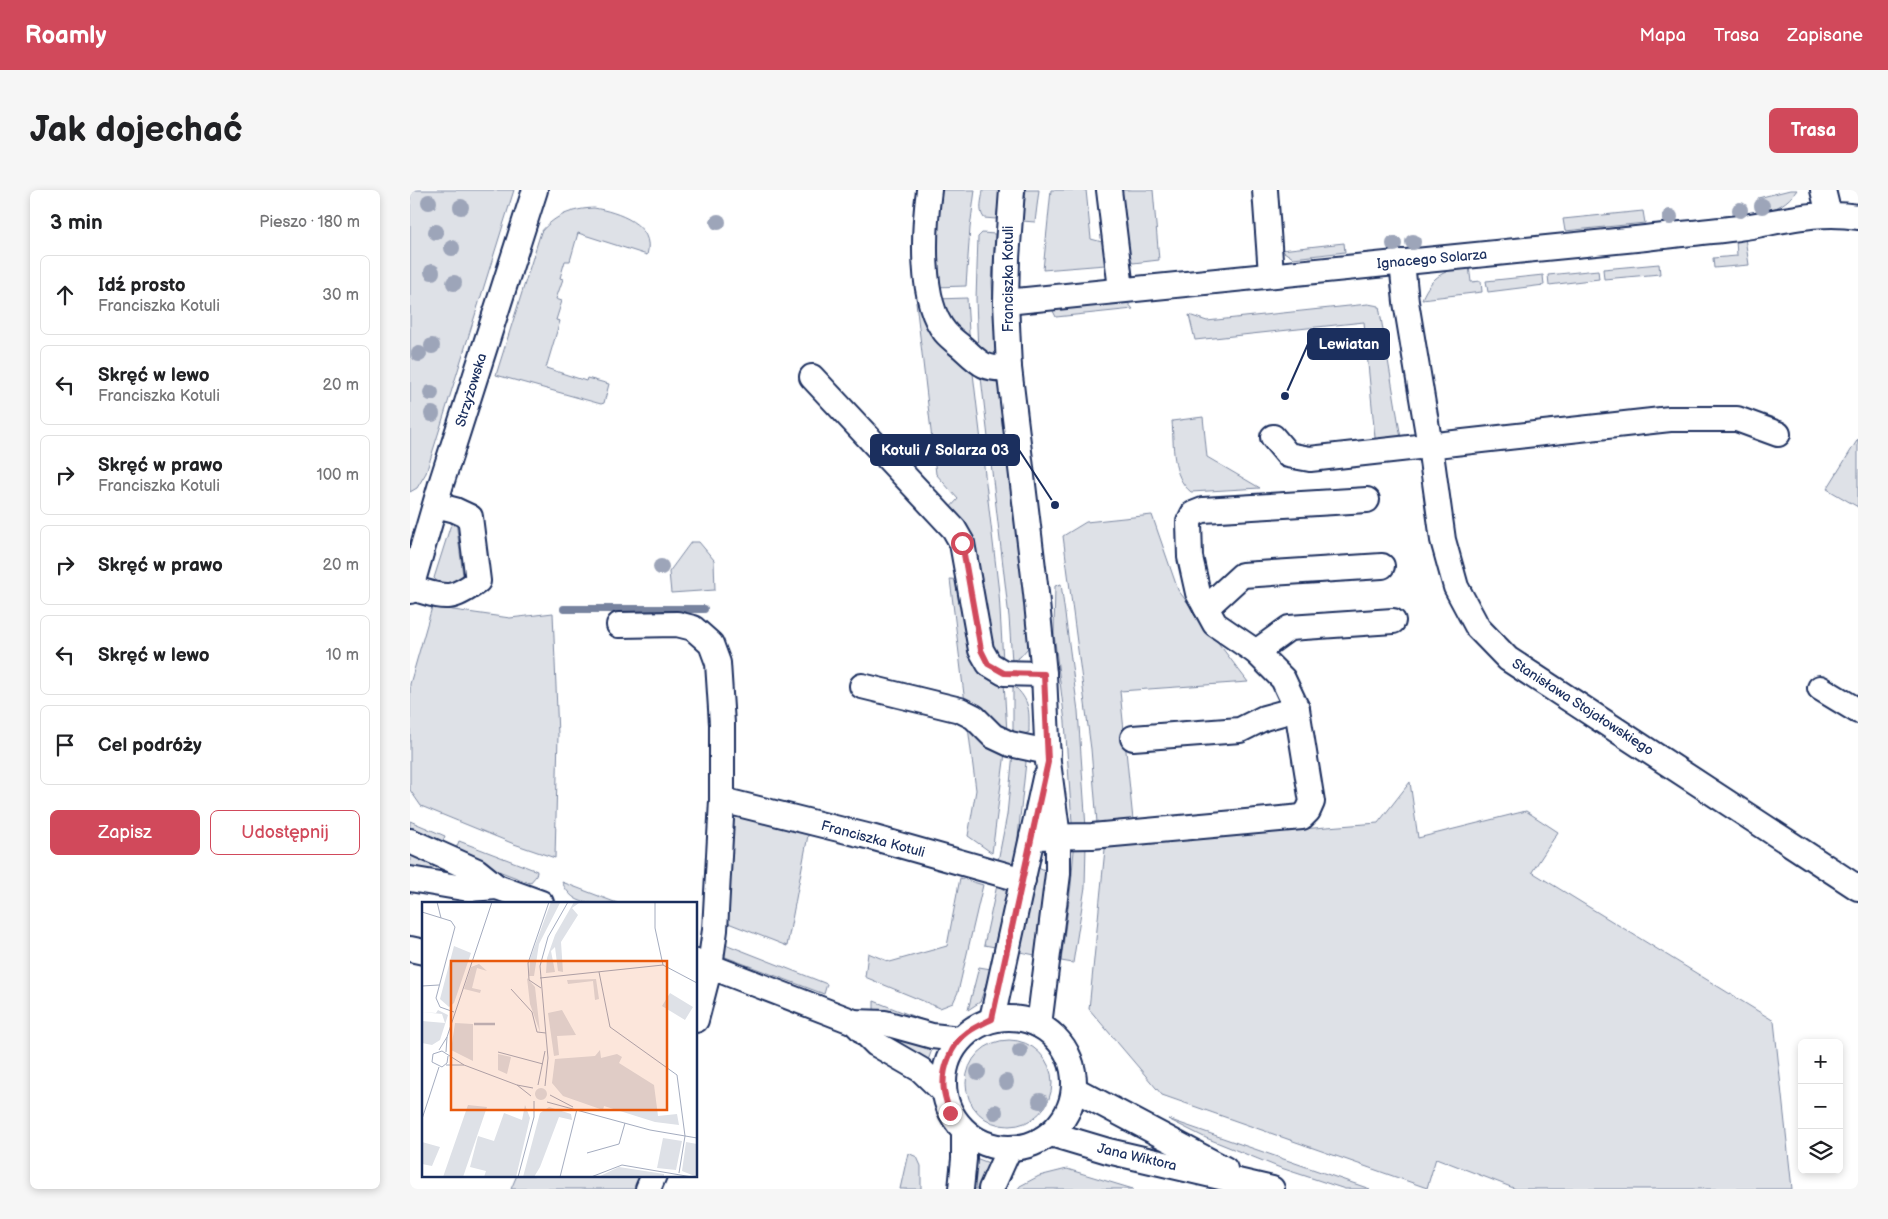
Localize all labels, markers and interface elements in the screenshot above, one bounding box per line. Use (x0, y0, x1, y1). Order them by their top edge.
text: Roamly (25, 21, 106, 50)
text: Mapa (1639, 25, 1686, 46)
text: Trasa (1714, 25, 1759, 46)
text: Zapisane (1787, 25, 1863, 46)
button: Trasa (1769, 108, 1858, 153)
text: Jak dojechać (30, 109, 243, 152)
text: 3 min (50, 210, 103, 235)
text: Pieszo · 180 m (259, 213, 360, 232)
street label: Franciszka Kotuli (1000, 226, 1017, 332)
street label: Ignacego Solarza (1376, 246, 1488, 272)
text: Idź prosto (98, 274, 186, 297)
icon: ahead (51, 281, 79, 309)
text: 30 m (322, 286, 359, 305)
text: Franciszka Kotuli (98, 297, 220, 316)
callout: Lewiatan (1308, 329, 1389, 359)
text: Lewiatan (1319, 335, 1379, 354)
street label: Strzyżowska (452, 351, 490, 429)
text: Skręć w lewo (98, 364, 210, 387)
icon: left (51, 371, 79, 399)
text: 20 m (323, 376, 359, 395)
text: Franciszka Kotuli (98, 387, 220, 406)
callout: Kotuli / Solarza 03 (871, 435, 1019, 465)
text: Kotuli / Solarza 03 (881, 441, 1009, 460)
text: Skręć w prawo (98, 454, 223, 477)
icon: right (51, 461, 79, 489)
text: 100 m (316, 466, 359, 485)
text: Franciszka Kotuli (98, 477, 220, 496)
route start (951, 532, 974, 555)
icon: right (51, 551, 79, 579)
text: Skręć w prawo (98, 554, 223, 577)
text: 20 m (323, 556, 359, 575)
icon: left (51, 641, 79, 669)
text: Skręć w lewo (98, 644, 210, 667)
text: 10 m (326, 646, 359, 665)
street label: Stanisława Stojałowskiego (1509, 655, 1657, 759)
icon: arrive (51, 731, 79, 759)
text: Cel podróży (98, 734, 202, 757)
button: Zapisz (50, 810, 200, 855)
button: Udostępnij (210, 810, 360, 855)
street label: Franciszka Kotuli (819, 817, 927, 861)
inset map (422, 902, 698, 1176)
map controls (1798, 1039, 1843, 1174)
button: + (1798, 1039, 1843, 1084)
button: − (1798, 1084, 1843, 1129)
route end (939, 1102, 962, 1125)
button: layers (1798, 1129, 1843, 1174)
street label: Jana Wiktora (1096, 1140, 1179, 1174)

